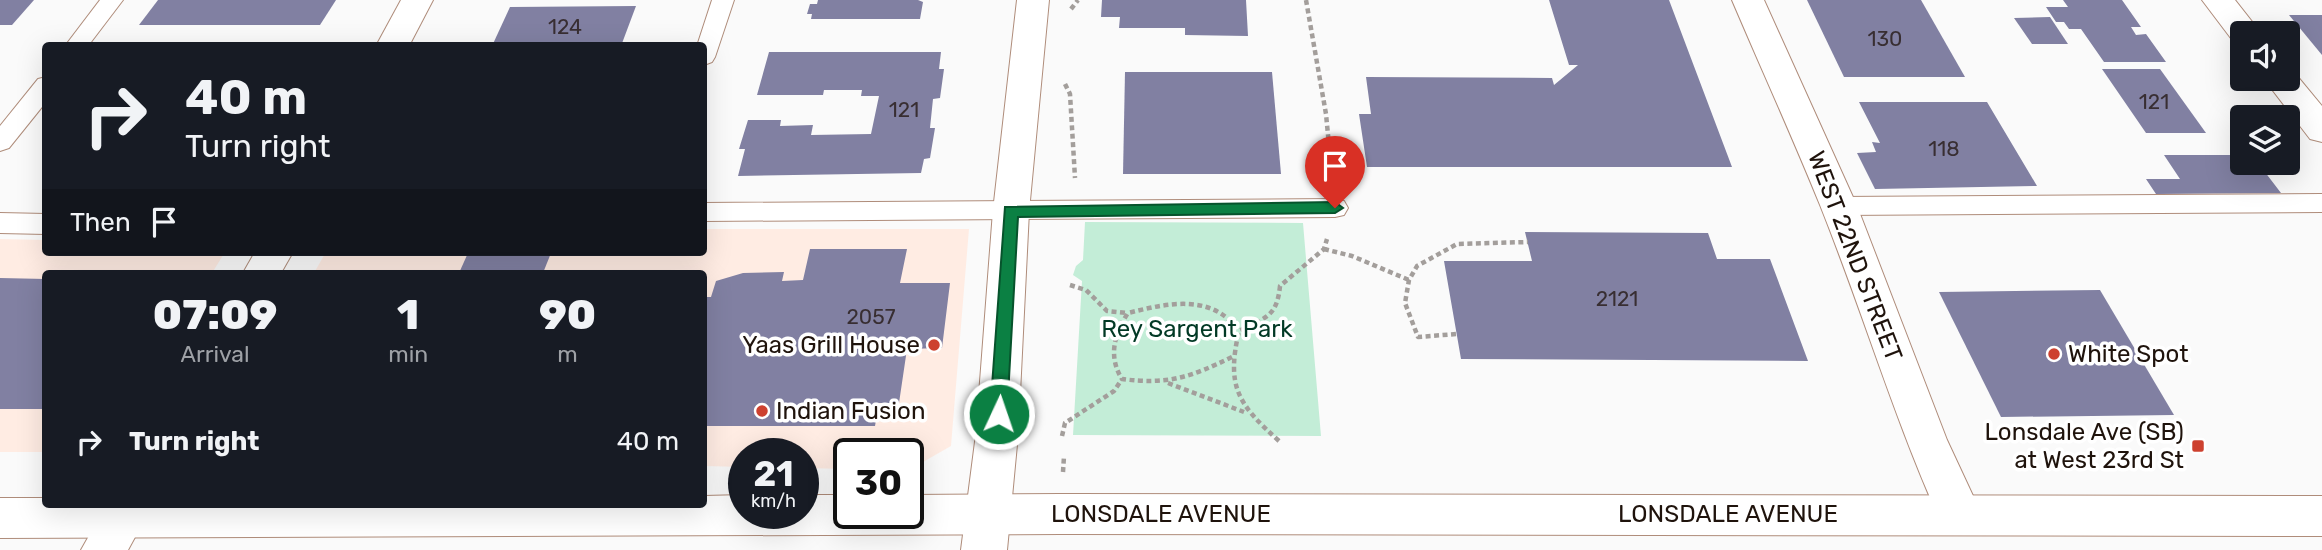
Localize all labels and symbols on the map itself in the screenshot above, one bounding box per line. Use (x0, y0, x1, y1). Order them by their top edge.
house number: 124 (548, 14, 582, 39)
house number: 130 (1868, 26, 1902, 51)
house number: 121 (2139, 89, 2169, 114)
house number: 121 (889, 97, 919, 122)
pin (1305, 136, 1365, 208)
house number: 118 (1928, 136, 1960, 161)
street label: WEST 22ND STREET (1802, 147, 1908, 365)
house number: 2121 (1596, 286, 1638, 311)
house number: 2057 (847, 304, 896, 329)
park label: Rey Sargent Park (1101, 315, 1293, 343)
place label: Yaas Grill House (742, 331, 920, 359)
marker: Yaas Grill House (926, 337, 942, 353)
place label: White Spot (2068, 340, 2189, 368)
marker: White Spot (2046, 346, 2062, 362)
position arrow (962, 377, 1036, 451)
place label: Indian Fusion (776, 397, 925, 425)
marker: Indian Fusion (754, 403, 770, 419)
place label: Lonsdale Ave (SB) at West 23rd St (1985, 418, 2184, 474)
speed limit sign: 30 (833, 438, 924, 529)
marker: Lonsdale Ave (SB) at West 23rd St (2190, 438, 2206, 454)
street label: LONSDALE AVENUE (1051, 500, 1271, 528)
street label: LONSDALE AVENUE (1618, 500, 1838, 528)

